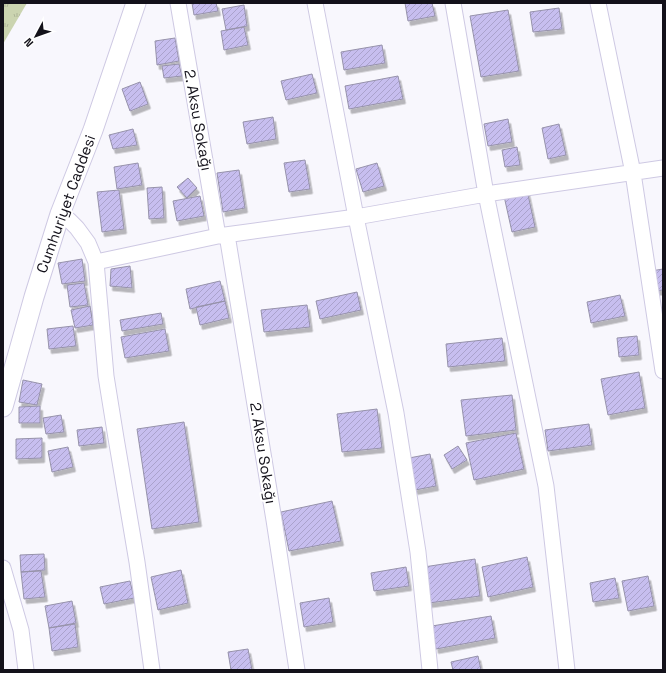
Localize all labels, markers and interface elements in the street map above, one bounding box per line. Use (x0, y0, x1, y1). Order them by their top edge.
north arrow (16, 16, 56, 56)
text: N (21, 35, 36, 50)
street label: 2. Aksu Sokağı (180, 68, 217, 172)
street label: Cumhuriyet Caddesi (32, 132, 99, 276)
street label: 2. Aksu Sokağı (246, 401, 281, 505)

